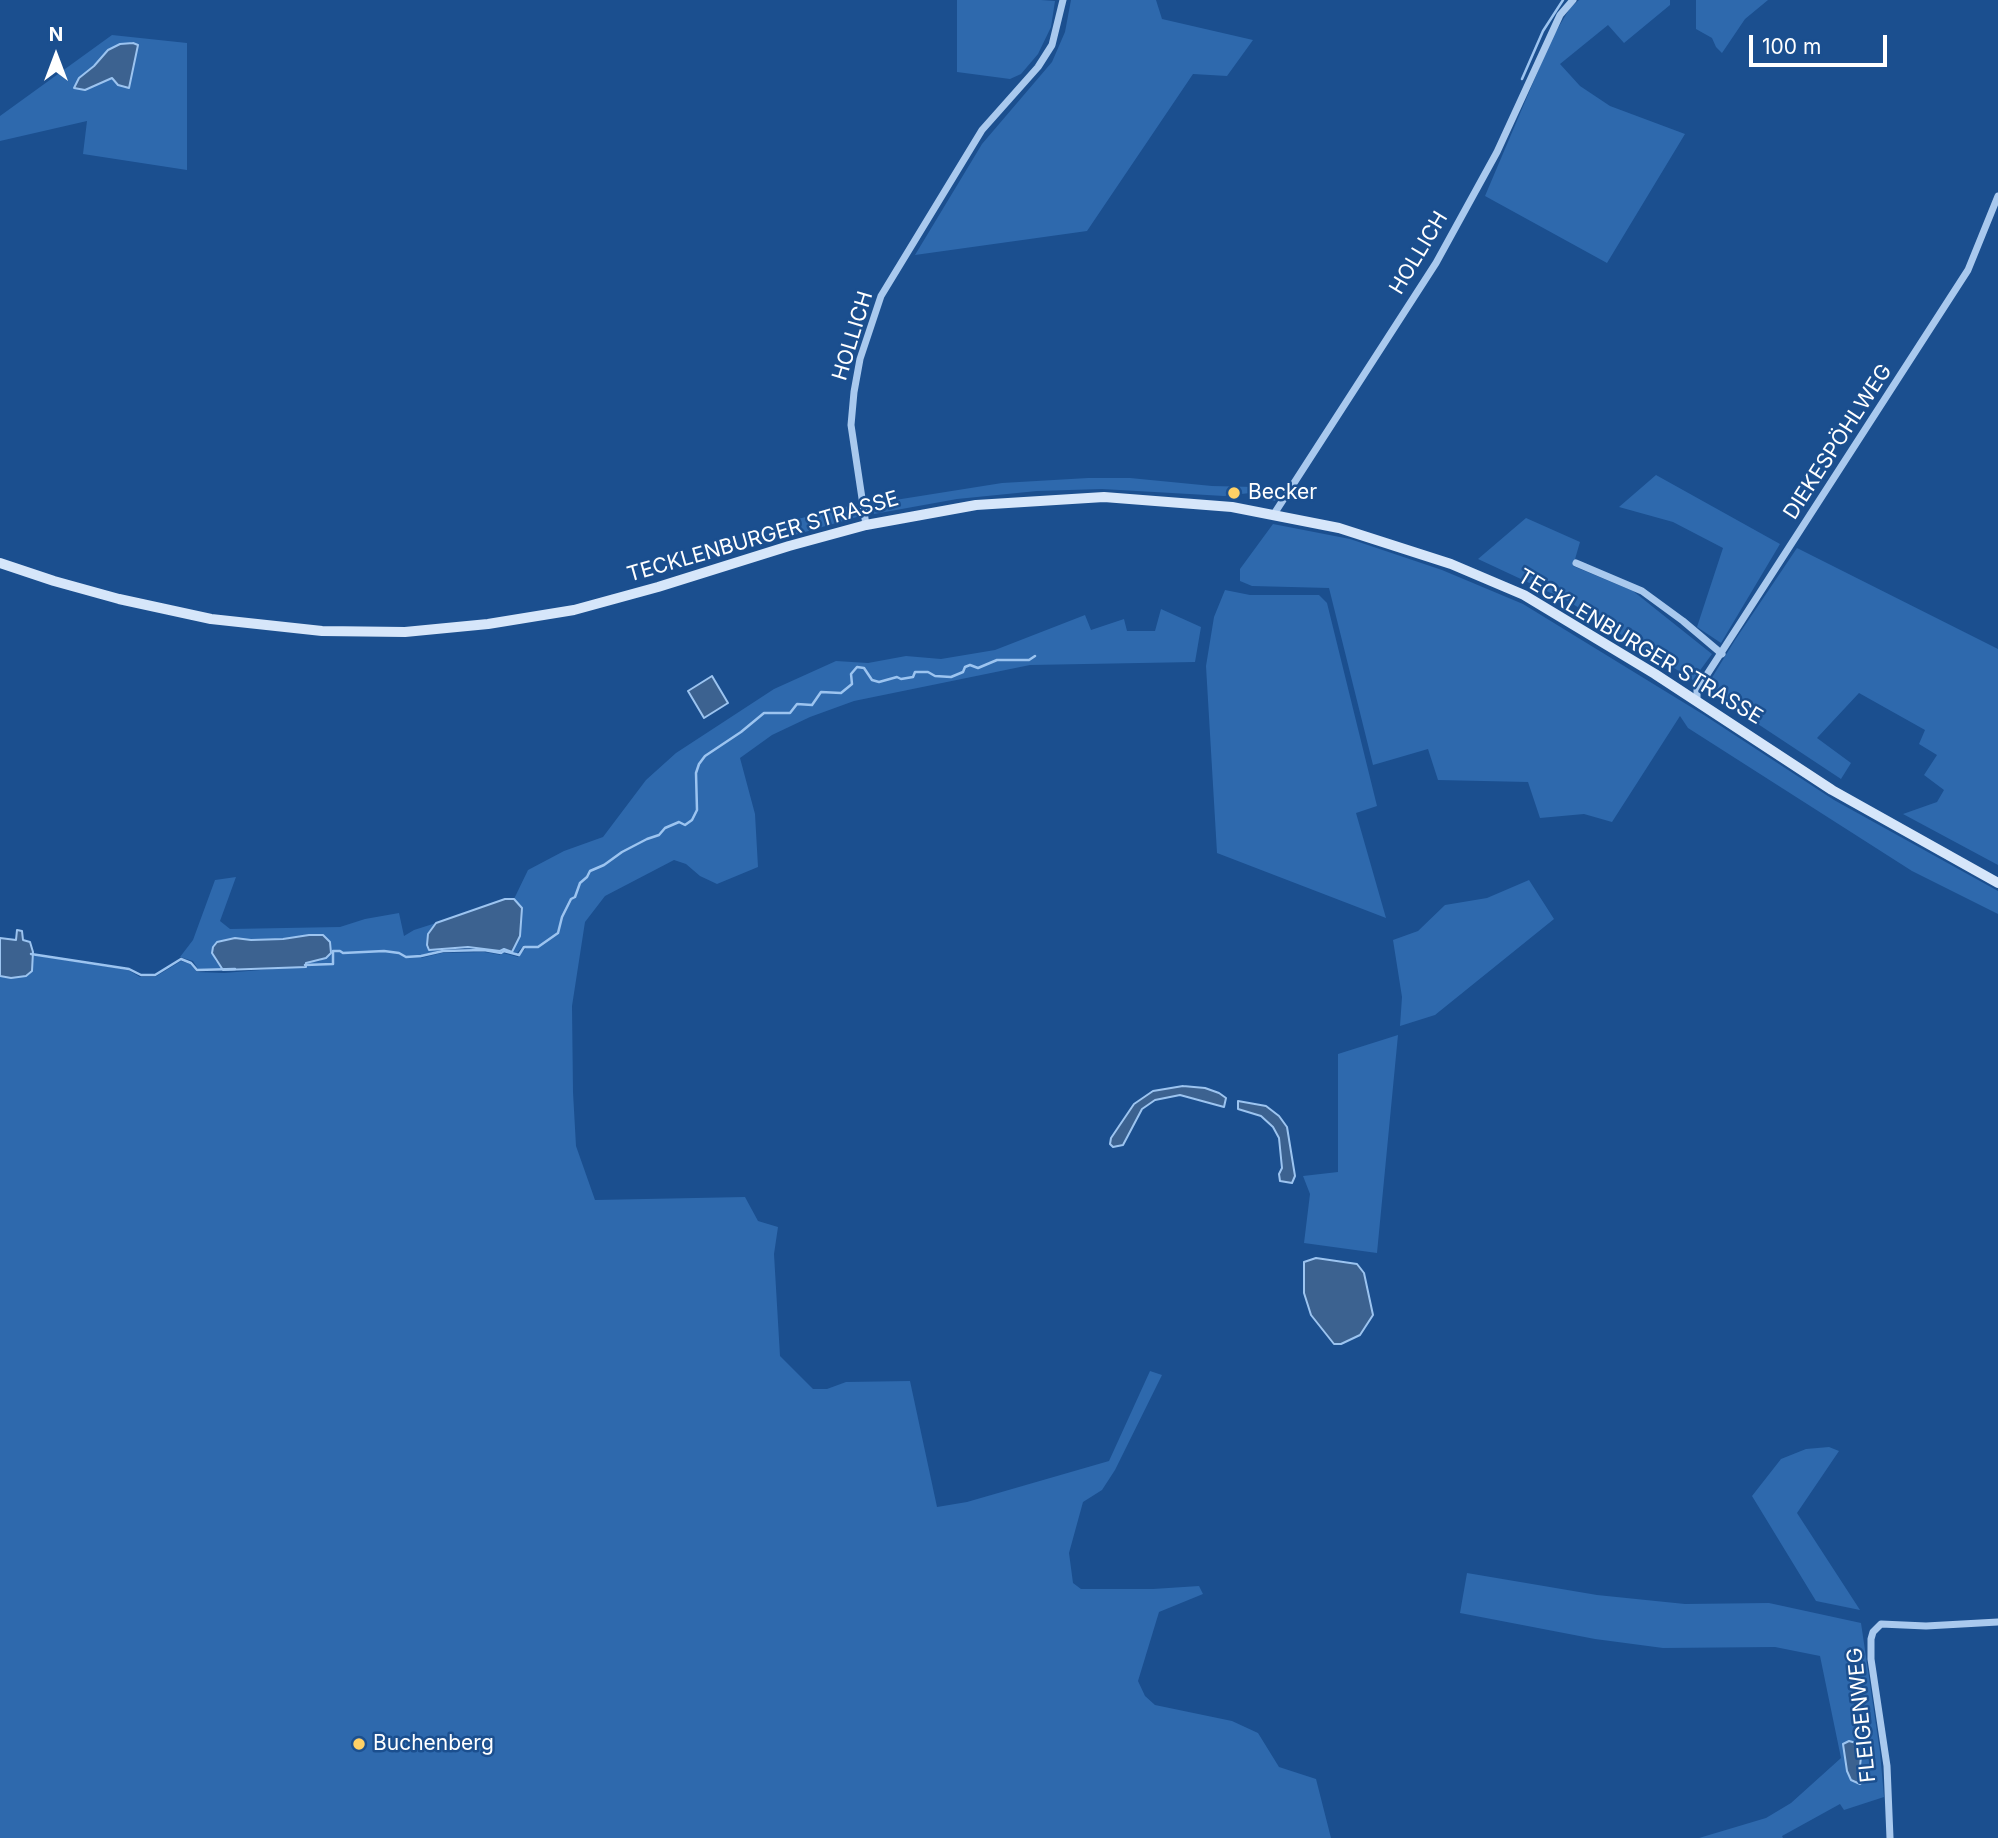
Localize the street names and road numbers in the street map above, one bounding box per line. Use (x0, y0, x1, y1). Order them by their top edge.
street label: HOLLICH (1385, 207, 1453, 299)
street label: HOLLICH (828, 288, 878, 384)
street label: DIEKESPÖHLWEG (1779, 360, 1897, 524)
street label: TECKLENBURGER STRASSE (624, 486, 902, 588)
street label: TECKLENBURGER STRASSE (1513, 564, 1767, 730)
street label: FLEIGENWEG (1842, 1646, 1882, 1784)

